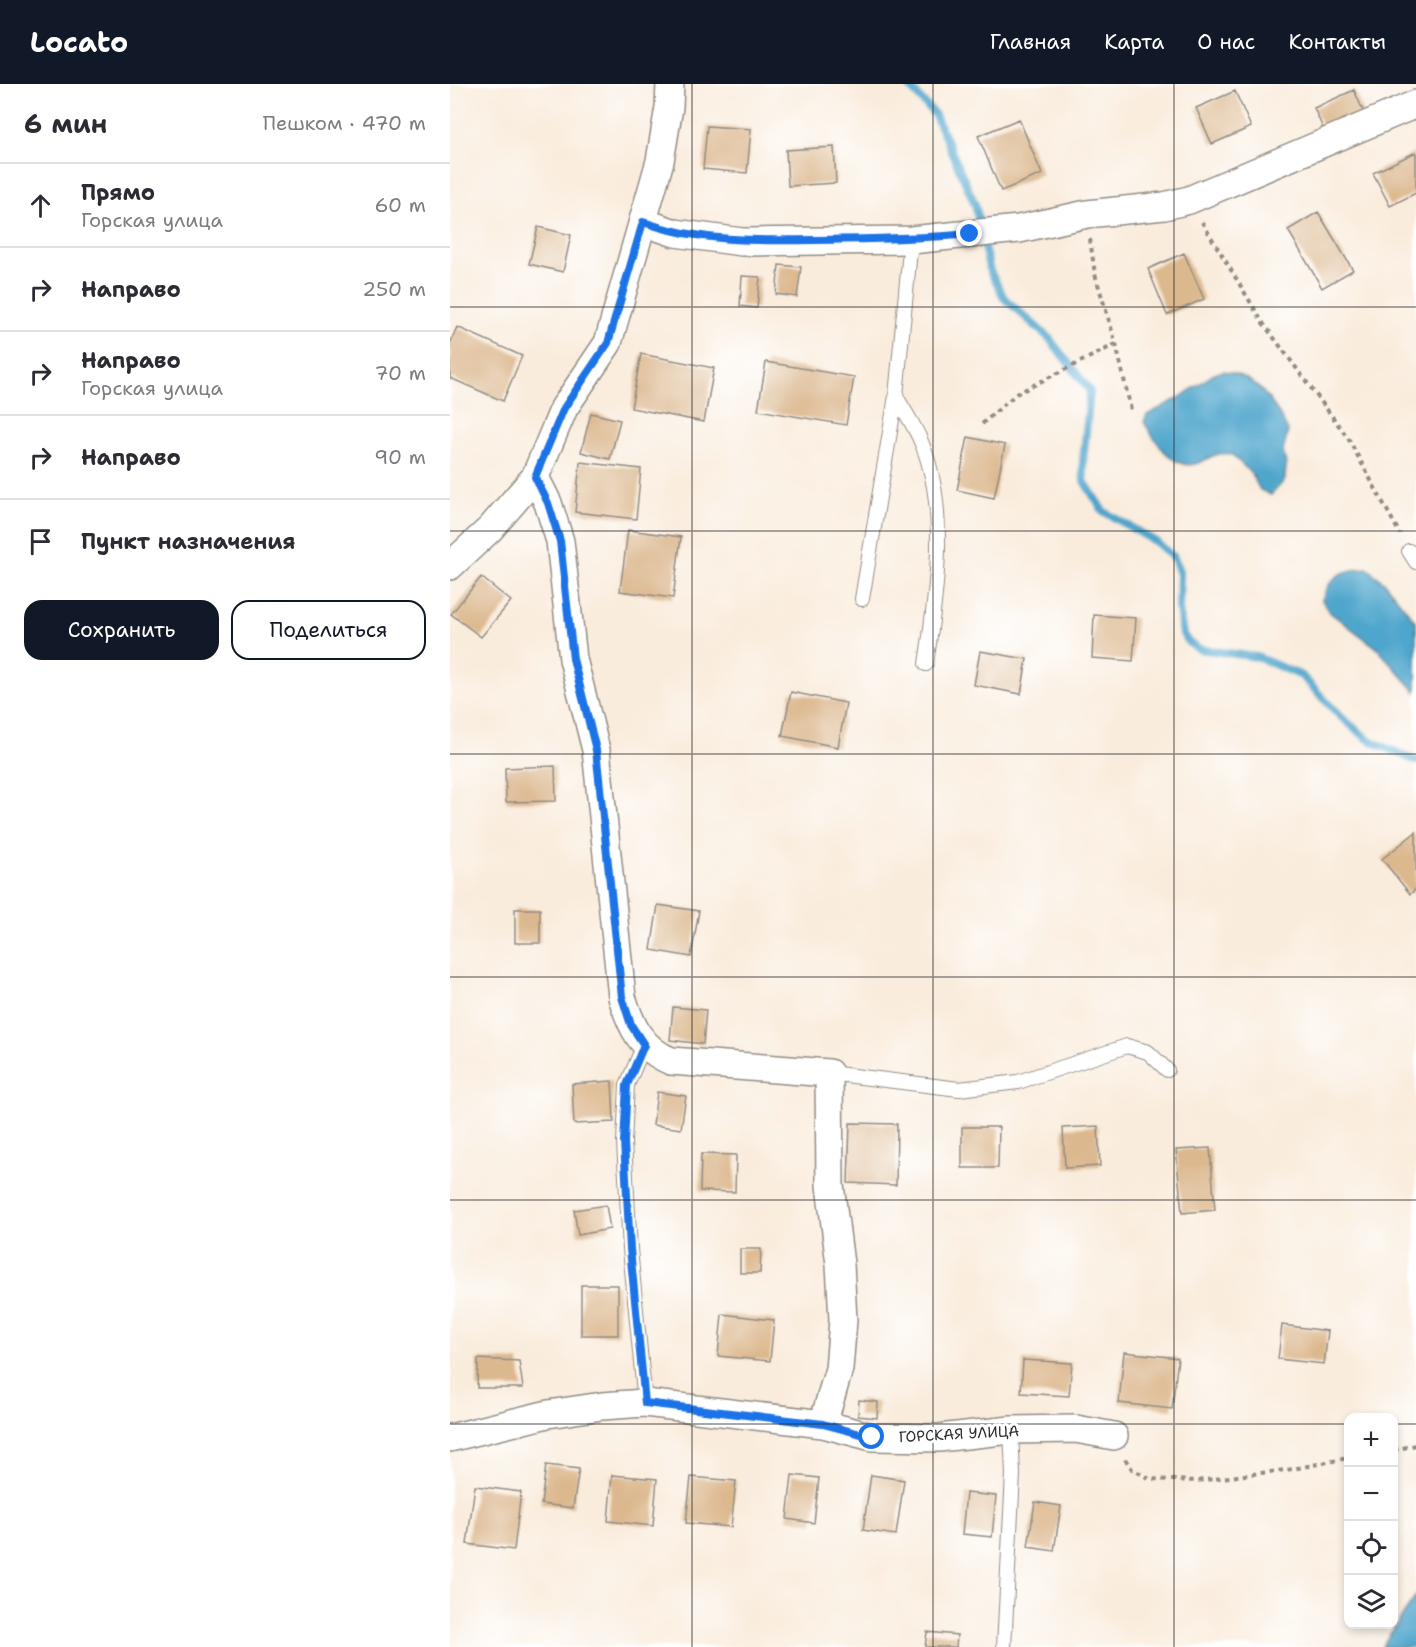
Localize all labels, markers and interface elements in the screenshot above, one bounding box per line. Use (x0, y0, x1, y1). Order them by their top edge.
text: Locato (30, 23, 128, 61)
text: Главная (990, 28, 1071, 56)
text: Карта (1104, 28, 1164, 56)
text: О нас (1197, 28, 1255, 56)
text: Контакты (1288, 28, 1386, 56)
text: 6 мин (24, 106, 107, 141)
text: Пешком · 470 m (263, 110, 426, 136)
text: Прямо (81, 178, 155, 207)
icon: ahead (24, 189, 57, 222)
text: 60 m (374, 192, 426, 218)
text: Горская улица (81, 207, 223, 233)
route end (956, 220, 982, 246)
icon: right (24, 273, 57, 306)
text: Направо (81, 275, 181, 304)
text: 250 m (362, 276, 426, 302)
text: Направо (81, 346, 181, 375)
icon: right (24, 357, 57, 390)
text: 70 m (374, 360, 426, 386)
text: Горская улица (81, 375, 223, 401)
icon: right (24, 441, 57, 474)
text: Направо (81, 443, 181, 472)
text: 90 m (374, 444, 426, 470)
icon: arrive (24, 525, 57, 558)
text: Пункт назначения (81, 527, 295, 556)
button: Сохранить (24, 600, 219, 660)
button: Поделиться (231, 600, 426, 660)
map controls (1344, 1413, 1398, 1629)
button: + (1344, 1413, 1398, 1467)
street label: ГОРСКАЯ УЛИЦА (898, 1421, 1020, 1447)
route start (858, 1423, 884, 1449)
button: − (1344, 1467, 1398, 1521)
button: locate (1344, 1521, 1398, 1575)
button: layers (1344, 1575, 1398, 1629)

